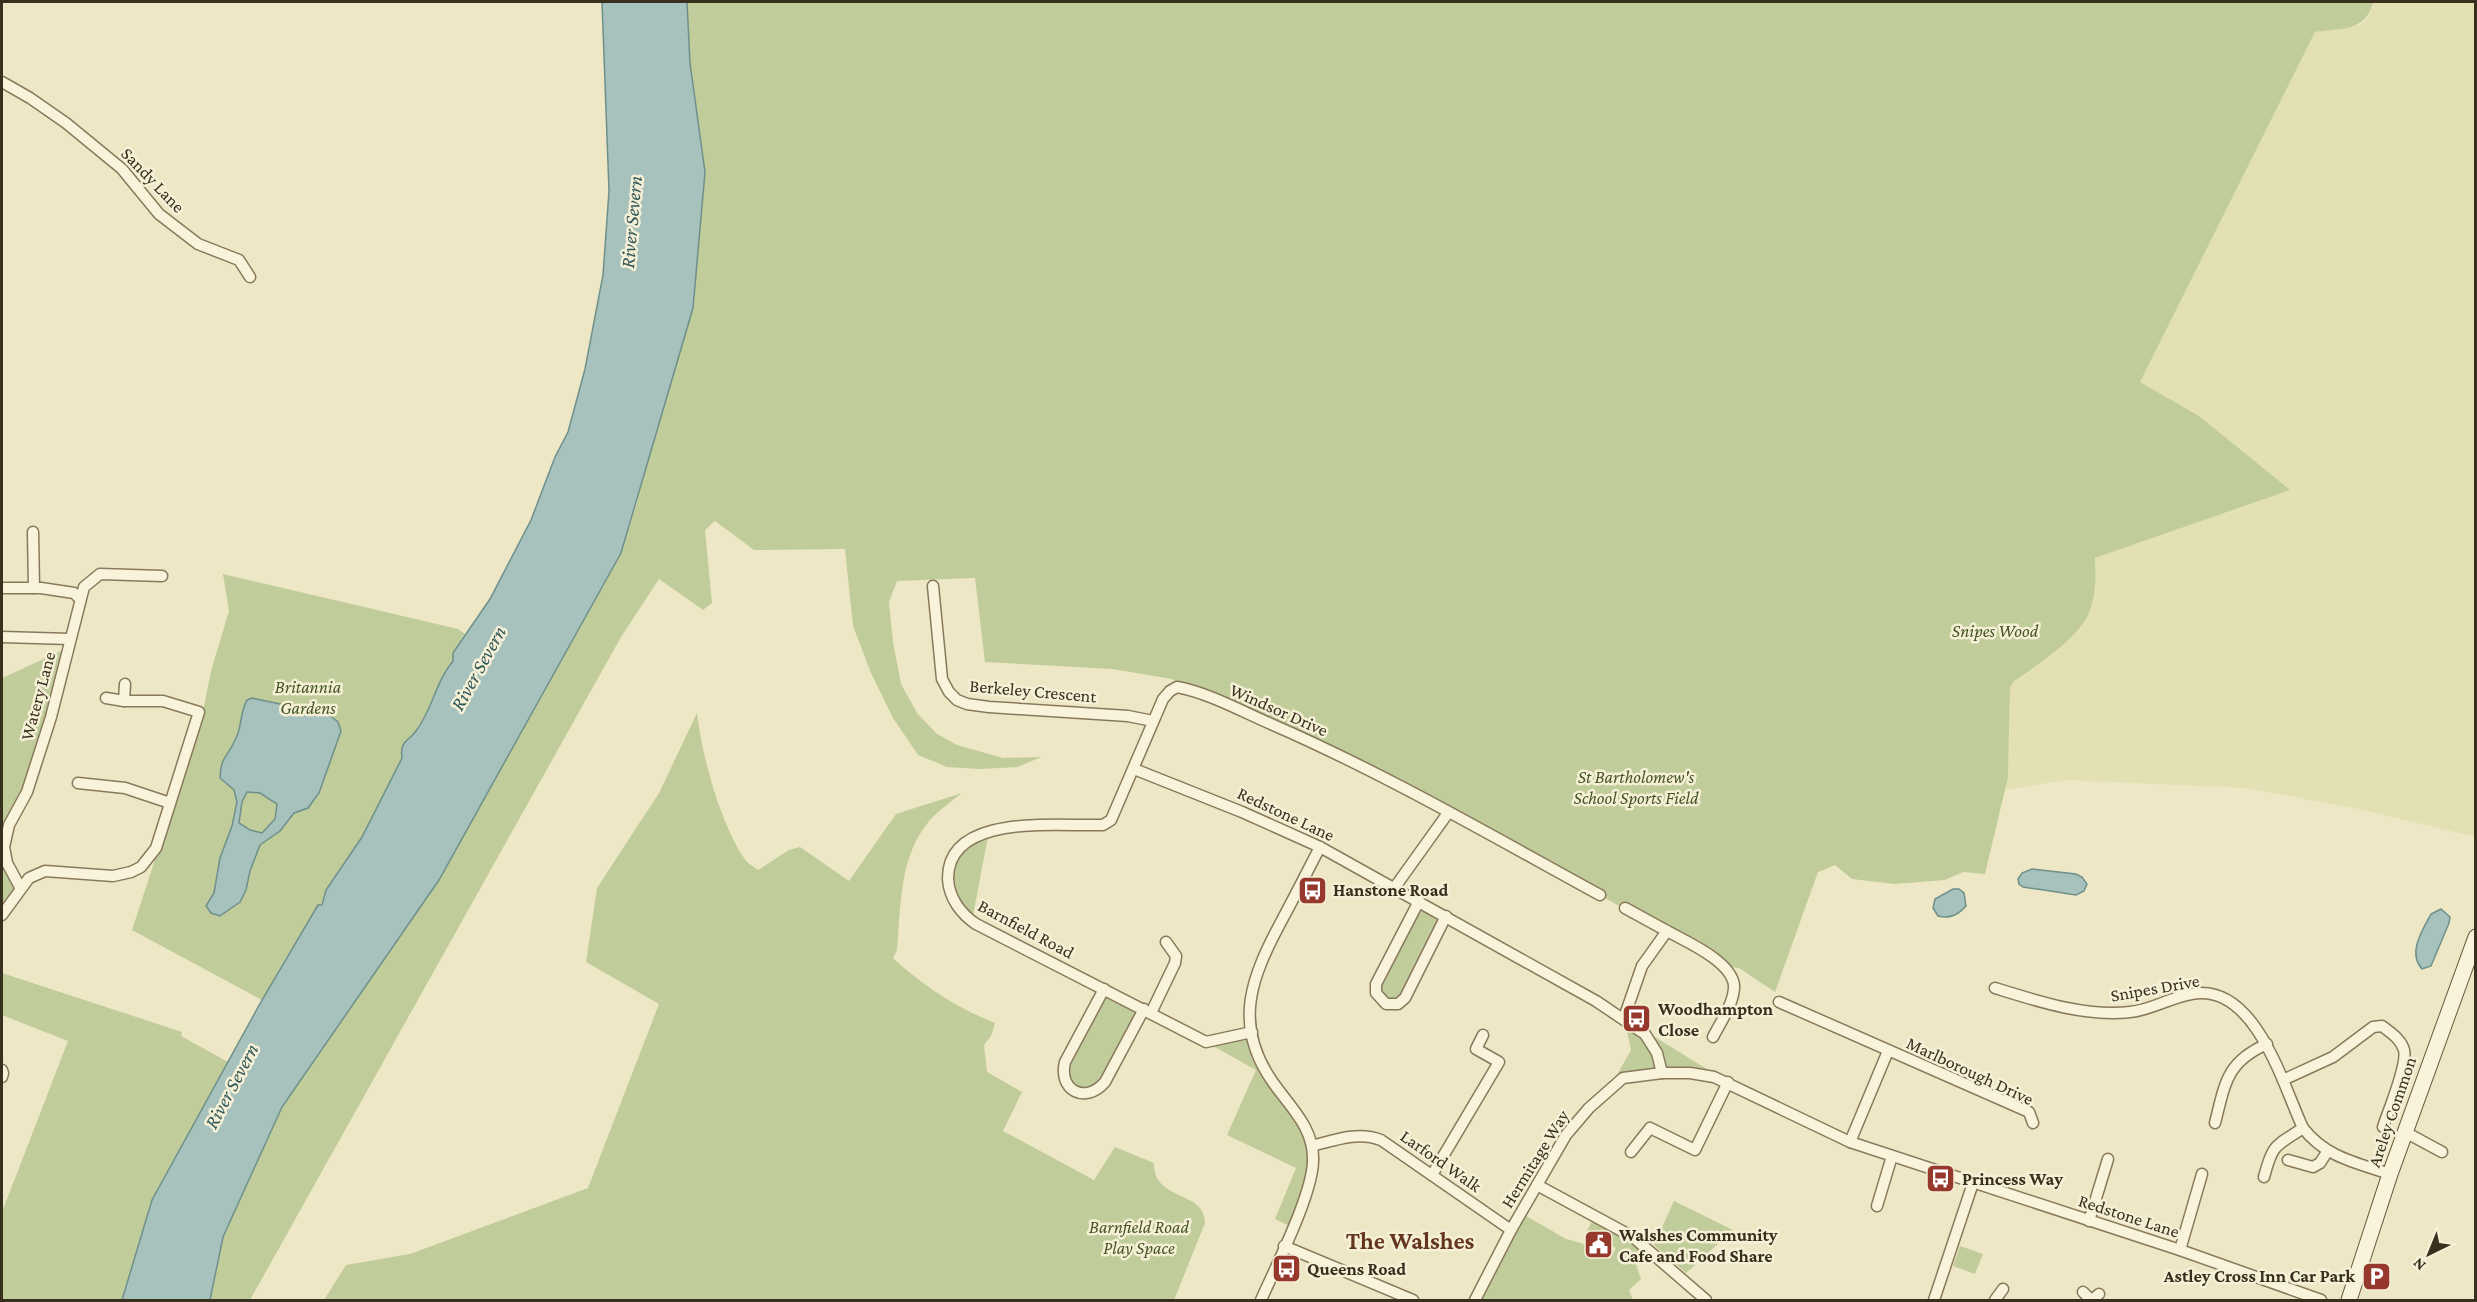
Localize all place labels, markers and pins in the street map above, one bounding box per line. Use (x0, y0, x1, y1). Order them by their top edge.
bus stop icon: Hanstone Road (1296, 874, 1328, 906)
place label: Hanstone Road (1333, 880, 1448, 900)
place label: Woodhampton Close (1657, 999, 1774, 1040)
bus stop icon: Woodhampton Close (1621, 1003, 1653, 1035)
bus stop icon: Princess Way (1925, 1163, 1957, 1195)
place label: Princess Way (1962, 1169, 2063, 1189)
place label: Walshes Community Cafe and Food Share (1618, 1225, 1778, 1266)
public building icon: Walshes Community Cafe and Food Share (1582, 1229, 1614, 1261)
bus stop icon: Queens Road (1270, 1253, 1302, 1285)
place label: Queens Road (1307, 1259, 1406, 1279)
parking icon: Astley Cross Inn Car Park (2360, 1260, 2392, 1292)
place label: Astley Cross Inn Car Park (2163, 1266, 2355, 1286)

